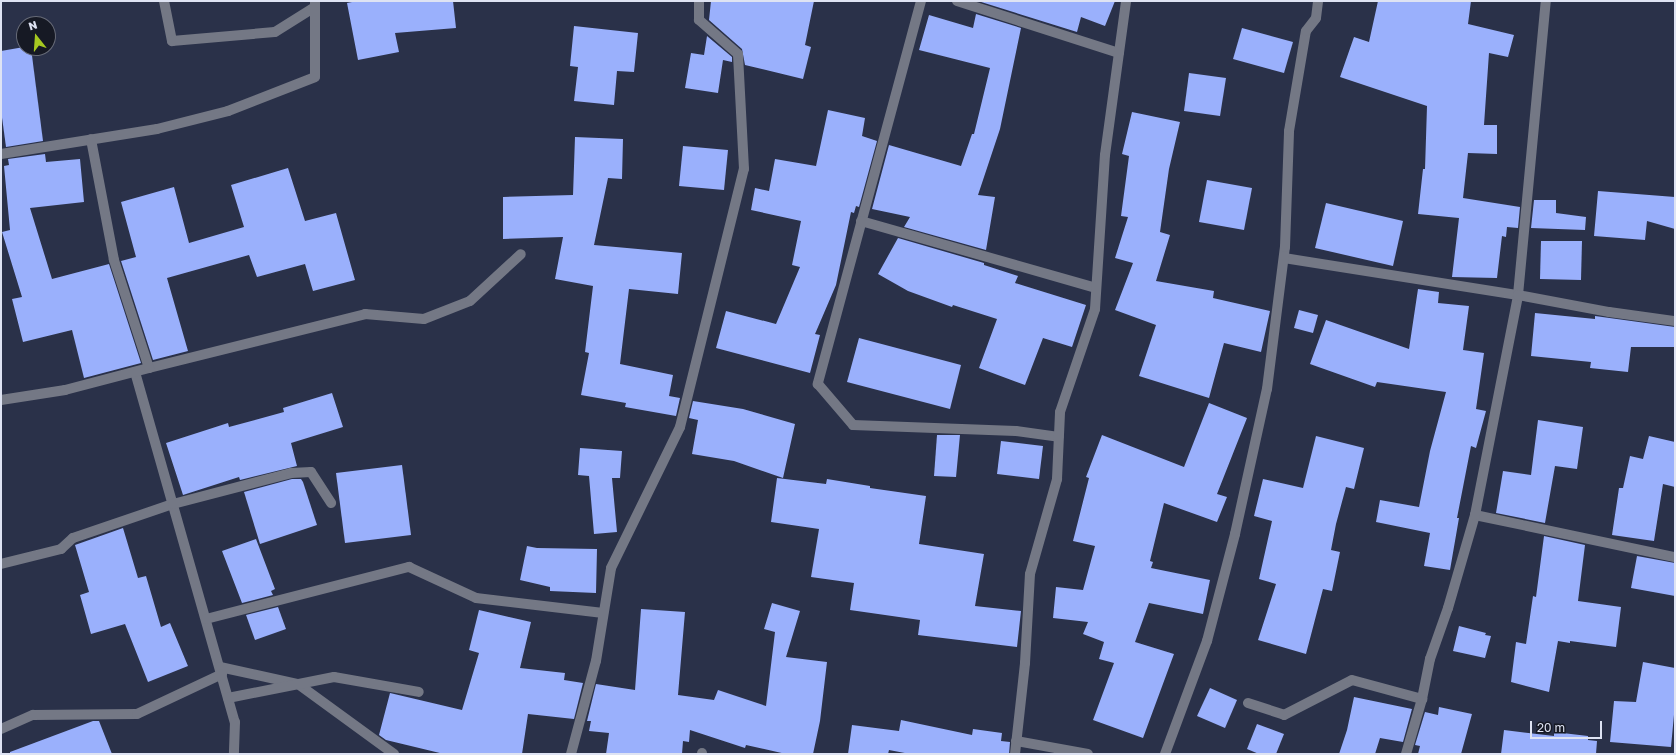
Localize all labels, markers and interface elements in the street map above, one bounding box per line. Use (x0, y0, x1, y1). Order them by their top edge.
north arrow (16, 16, 56, 56)
text: N (27, 18, 39, 32)
scale bar (1532, 713, 1604, 739)
text: 20 m (1537, 720, 1565, 735)

